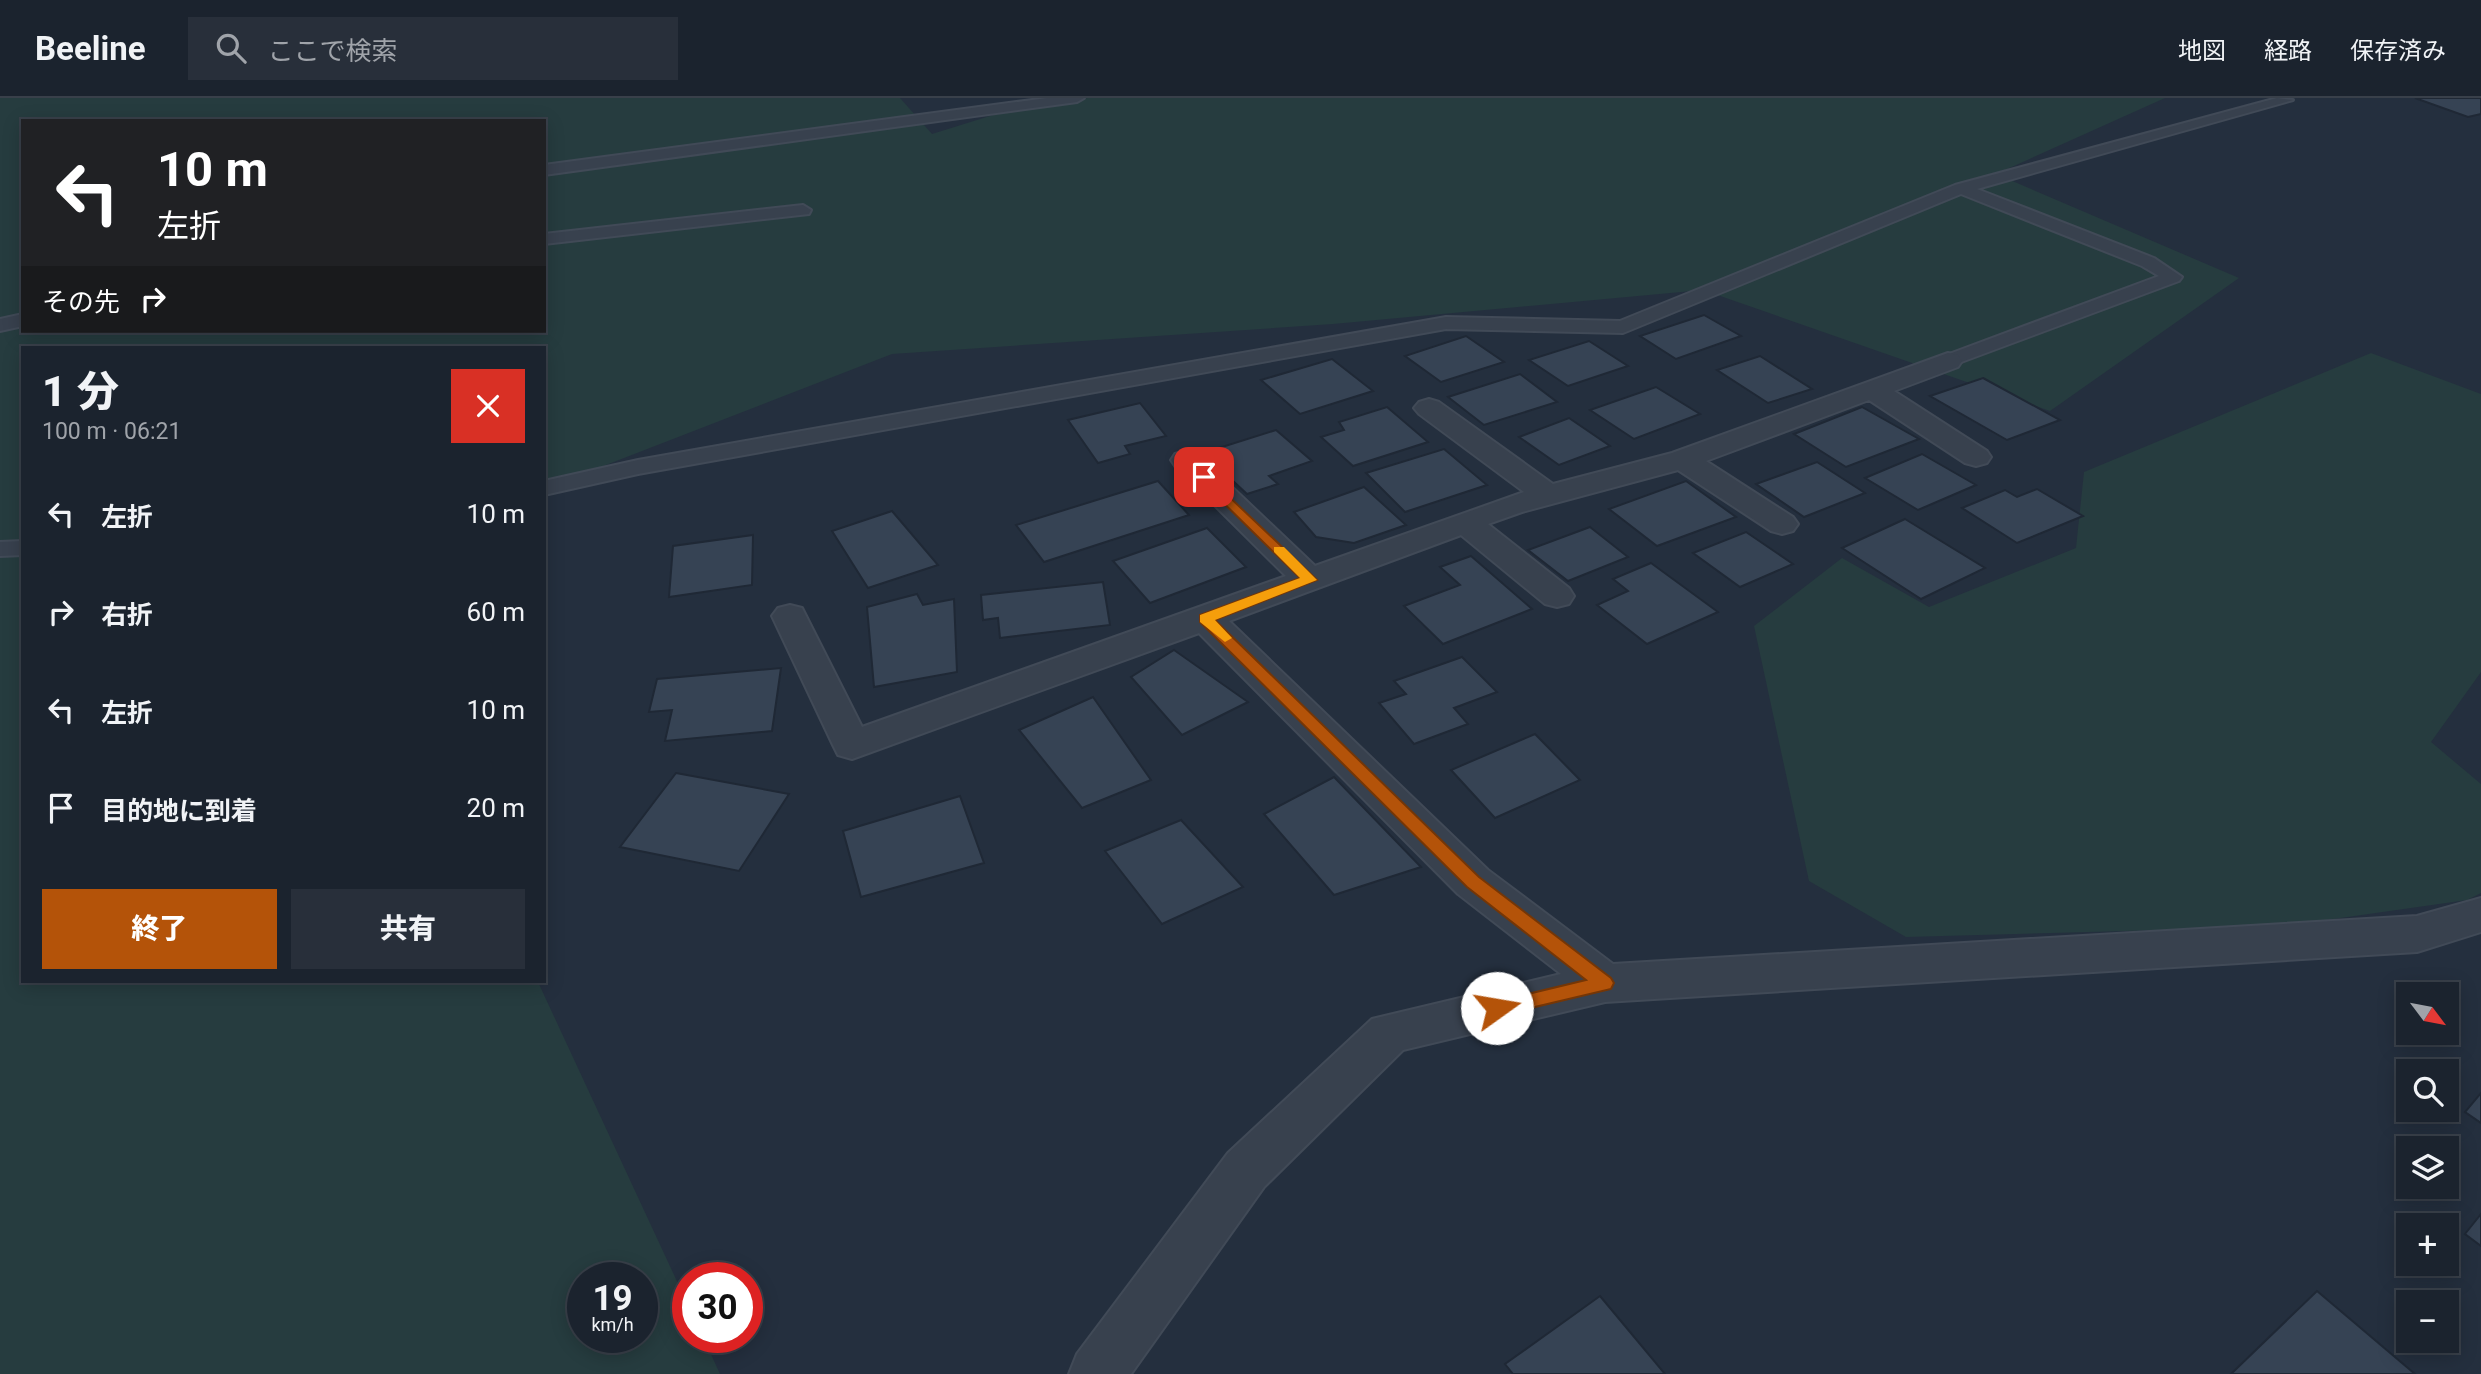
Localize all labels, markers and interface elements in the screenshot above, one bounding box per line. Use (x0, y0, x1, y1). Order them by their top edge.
search box (188, 17, 678, 80)
text: Beeline (35, 29, 146, 68)
icon: search (212, 29, 250, 67)
text: ここで検索 (268, 36, 398, 66)
text: 地図 (2178, 37, 2226, 65)
text: 経路 (2264, 37, 2312, 65)
text: 保存済み (2350, 37, 2446, 65)
text: 10 m (157, 141, 268, 198)
icon: left (42, 147, 133, 238)
text: 左折 (157, 207, 221, 245)
icon: right (134, 280, 172, 318)
text: その先 (42, 287, 120, 317)
text: 1 分 (42, 367, 119, 416)
button: close (451, 369, 525, 443)
text: 100 m · 06:21 (42, 418, 181, 445)
pin (1174, 447, 1234, 507)
icon: arrive (1185, 458, 1223, 496)
icon: left (42, 495, 80, 533)
text: 10 m (467, 499, 525, 529)
text: 左折 (101, 502, 153, 532)
icon: right (42, 593, 80, 631)
text: 60 m (467, 597, 525, 627)
text: 右折 (101, 600, 153, 630)
icon: left (42, 691, 80, 729)
text: 10 m (467, 695, 525, 725)
text: 左折 (101, 698, 153, 728)
icon: arrive (42, 789, 80, 827)
text: 20 m (467, 793, 525, 823)
text: 目的地に到着 (101, 796, 257, 826)
button: 終了 (42, 889, 277, 969)
button: 共有 (291, 889, 525, 969)
position arrow (1460, 971, 1534, 1045)
north arrow (2396, 982, 2459, 1045)
map controls (2396, 982, 2459, 1353)
button: search (2396, 1059, 2459, 1122)
button: layers (2396, 1136, 2459, 1199)
button: + (2396, 1213, 2459, 1276)
speed limit sign: 30 (672, 1262, 763, 1353)
text: 19 (592, 1278, 633, 1319)
button: − (2396, 1290, 2459, 1353)
text: km/h (591, 1314, 634, 1335)

